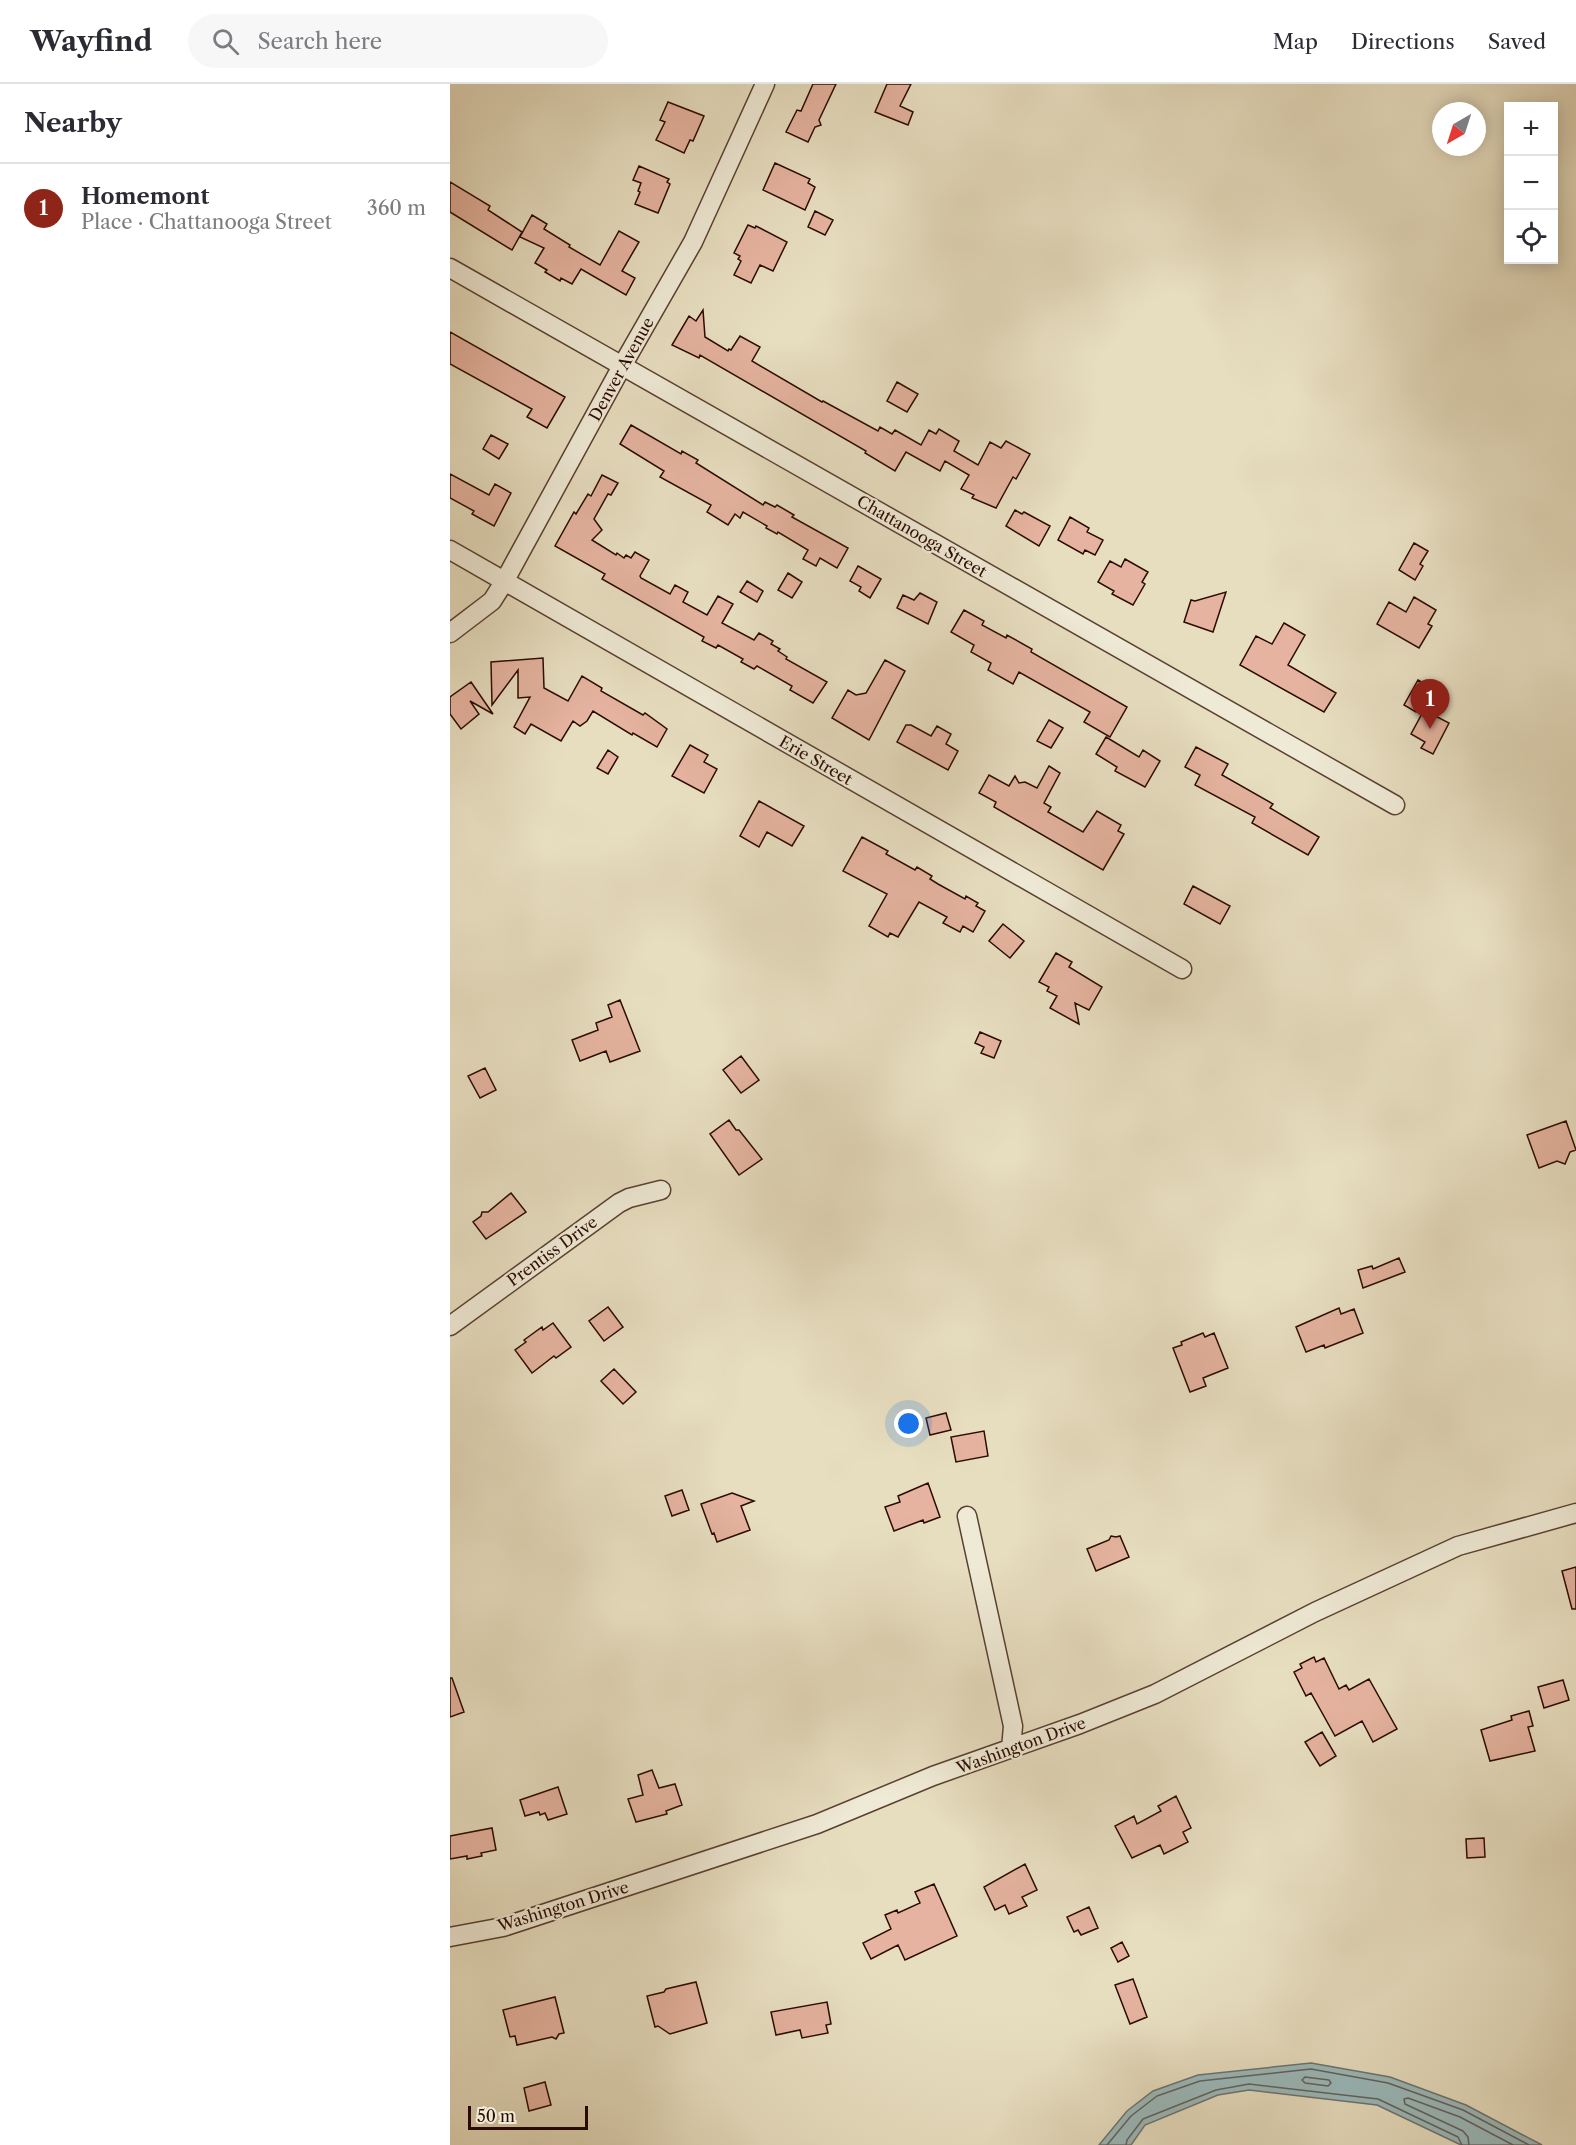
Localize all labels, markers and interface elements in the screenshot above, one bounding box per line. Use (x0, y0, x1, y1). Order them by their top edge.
search box (188, 14, 608, 68)
text: Wayfind (30, 24, 152, 58)
icon: search (209, 25, 242, 58)
text: Search here (257, 28, 382, 55)
text: Map (1273, 29, 1318, 54)
text: Directions (1351, 29, 1455, 54)
text: Saved (1488, 29, 1546, 54)
north arrow (1432, 102, 1486, 156)
map controls (1504, 102, 1558, 264)
button: + (1504, 102, 1558, 156)
text: Nearby (24, 107, 122, 139)
button: − (1504, 156, 1558, 210)
text: Homemont (81, 183, 209, 210)
text: 1 (39, 196, 48, 220)
text: 360 m (367, 196, 426, 220)
text: Place · Chattanooga Street (81, 210, 332, 234)
button: locate (1504, 210, 1558, 264)
street label: Denver Avenue (584, 314, 658, 424)
street label: Chattanooga Street (854, 491, 991, 581)
pin: 1 (1410, 680, 1450, 729)
street label: Erie Street (776, 731, 856, 789)
street label: Prentiss Drive (503, 1212, 601, 1290)
your location (894, 1409, 923, 1438)
street label: Washington Drive (953, 1712, 1088, 1778)
street label: Washington Drive (494, 1877, 631, 1936)
scale bar (468, 2103, 588, 2130)
text: 50 m (477, 2106, 515, 2126)

